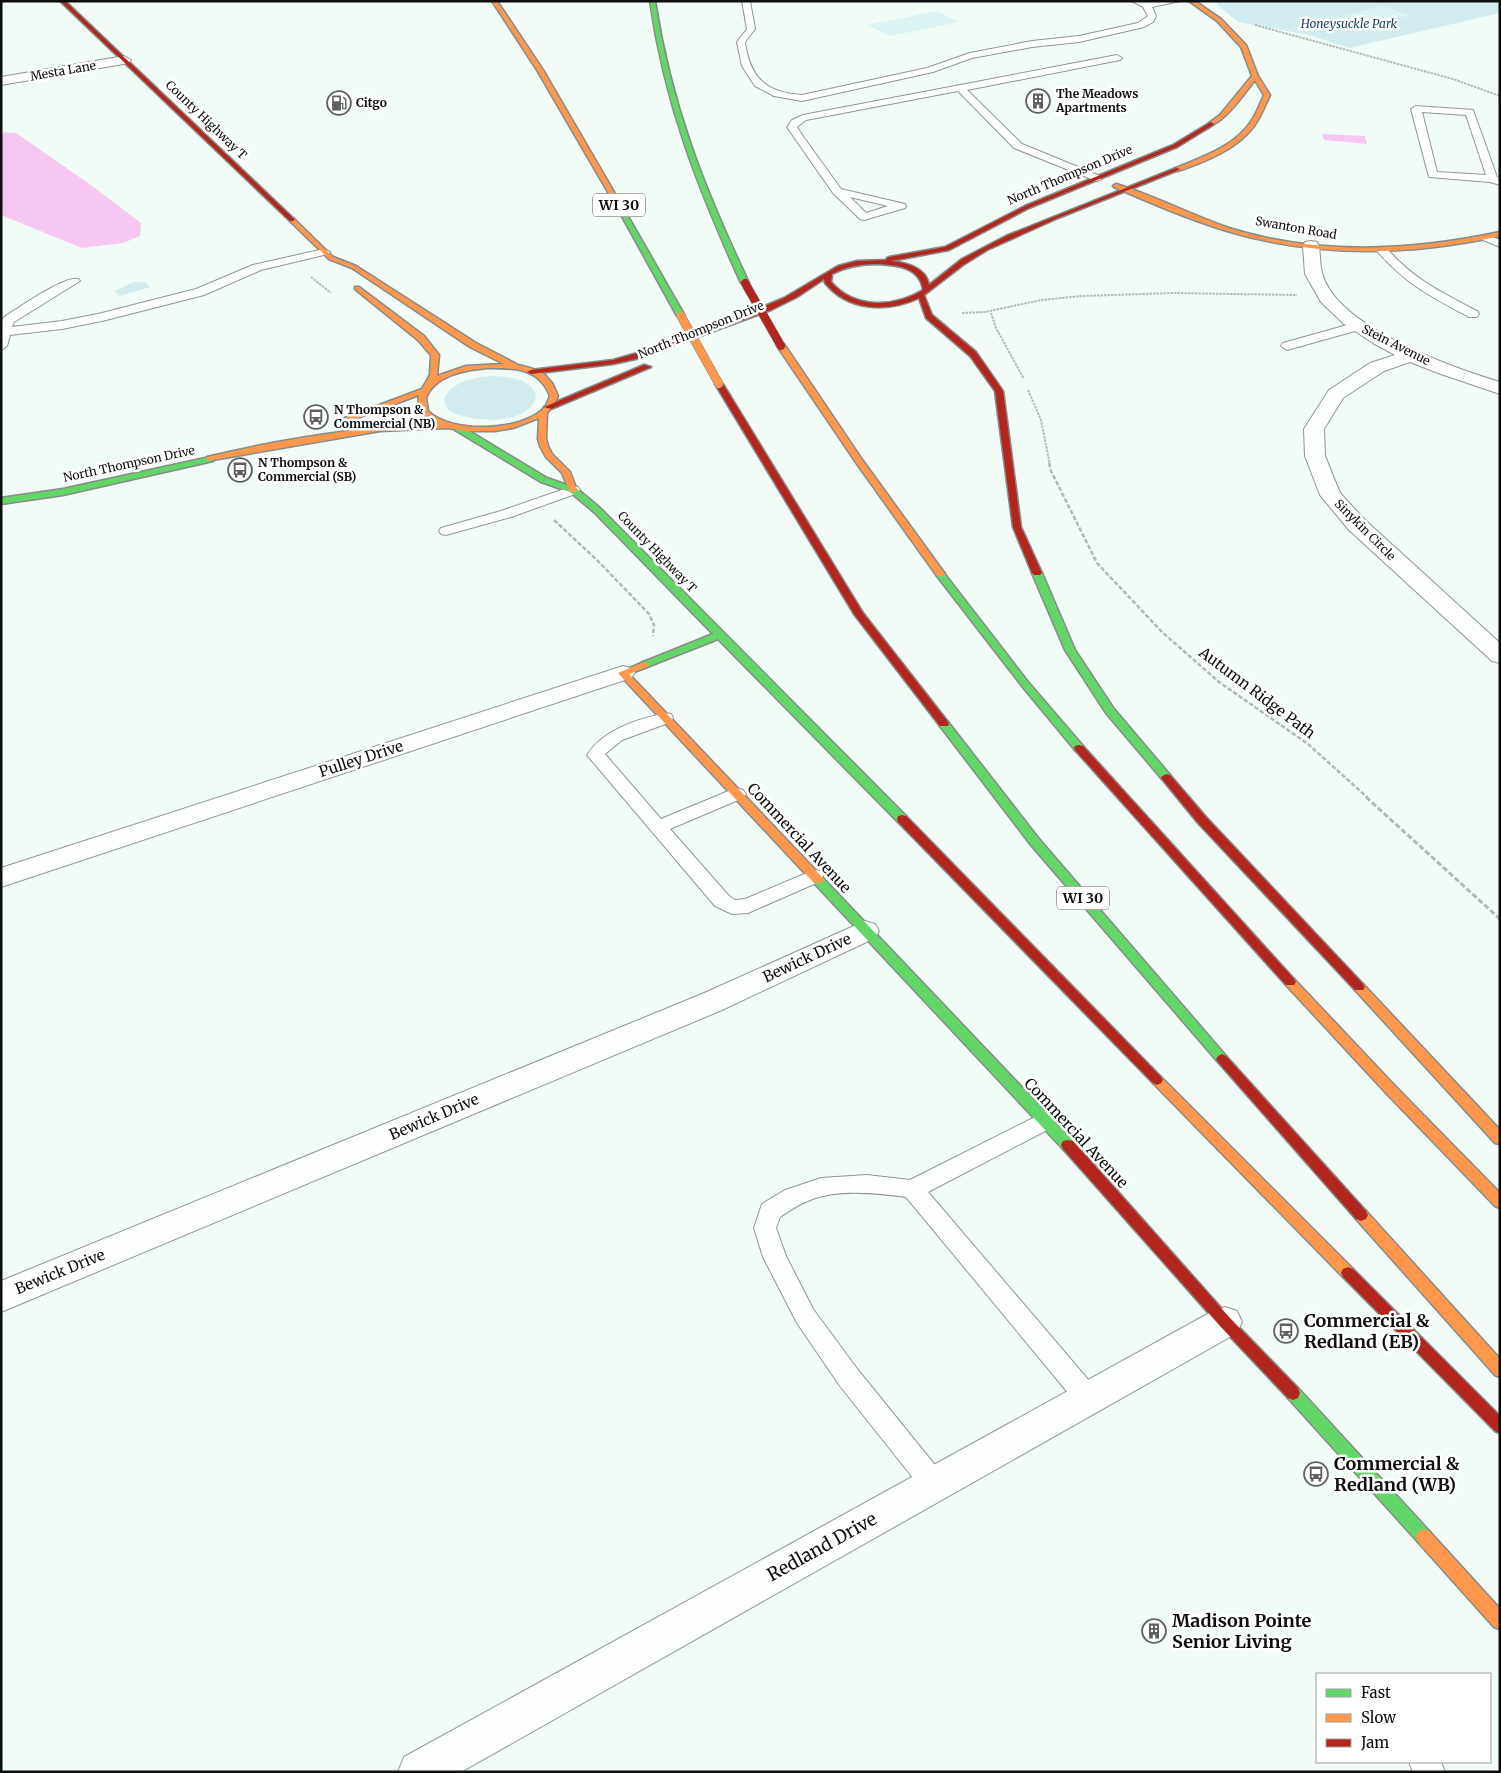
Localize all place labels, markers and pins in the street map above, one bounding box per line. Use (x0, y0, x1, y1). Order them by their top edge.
place label: The Meadows Apartments (1055, 86, 1138, 115)
building icon: The Meadows Apartments (1025, 88, 1051, 114)
fuel station icon: Citgo (326, 90, 352, 116)
place label: Citgo (356, 95, 387, 110)
place label: N Thompson & Commercial (NB) (334, 402, 435, 431)
bus stop icon: N Thompson & Commercial (NB) (303, 404, 329, 430)
place label: N Thompson & Commercial (SB) (258, 455, 356, 484)
bus stop icon: N Thompson & Commercial (SB) (227, 457, 253, 483)
place label: Commercial & Redland (EB) (1304, 1309, 1430, 1353)
bus stop icon: Commercial & Redland (EB) (1273, 1318, 1299, 1344)
place label: Commercial & Redland (WB) (1334, 1452, 1460, 1496)
bus stop icon: Commercial & Redland (WB) (1303, 1461, 1329, 1487)
place label: Madison Pointe Senior Living (1172, 1609, 1312, 1653)
building icon: Madison Pointe Senior Living (1141, 1618, 1167, 1644)

